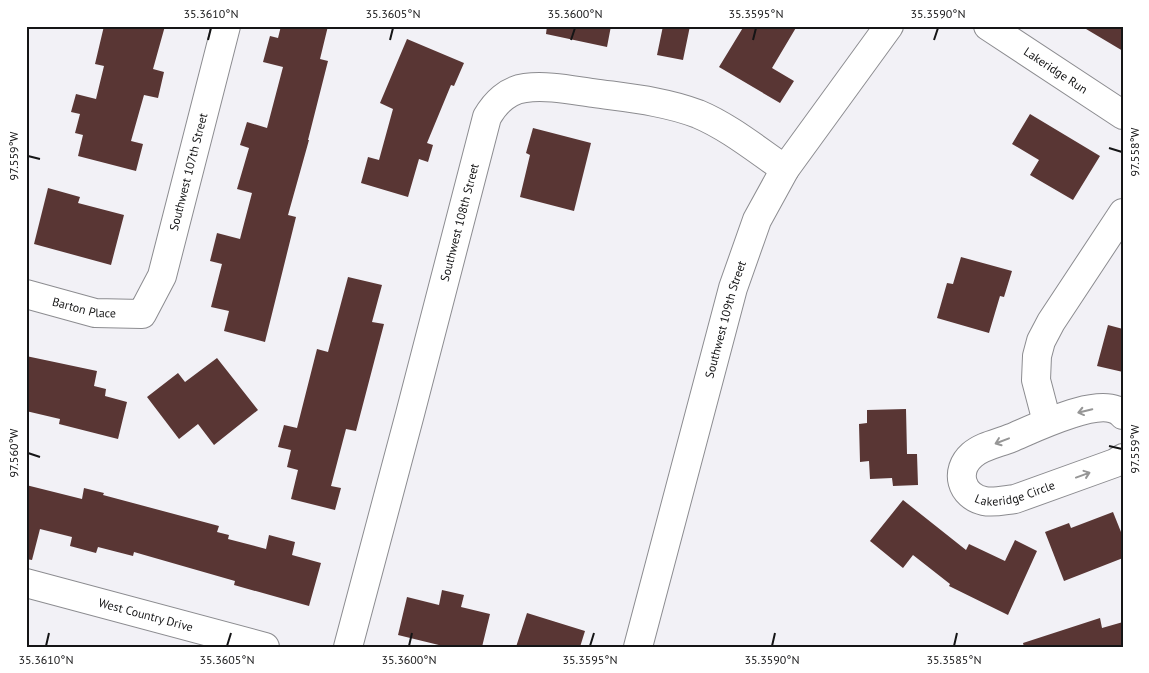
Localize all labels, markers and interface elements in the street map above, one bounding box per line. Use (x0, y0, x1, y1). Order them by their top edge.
text: 35.3610°N (184, 6, 238, 21)
text: 35.3605°N (366, 6, 420, 21)
text: 35.3600°N (548, 6, 602, 21)
text: 35.3595°N (729, 6, 783, 21)
text: 35.3590°N (911, 6, 965, 21)
street label: Lakeridge Run (1021, 44, 1091, 97)
street label: Southwest 107th Street (166, 111, 210, 232)
text: 97.558°W (1127, 127, 1142, 176)
text: 97.559°W (6, 131, 21, 180)
street label: Southwest 108th Street (437, 162, 482, 283)
street label: Southwest 109th Street (701, 259, 749, 380)
street label: Barton Place (51, 294, 116, 320)
one-way arrow (1078, 407, 1094, 416)
text: 97.559°W (1127, 424, 1142, 473)
text: 97.560°W (6, 428, 21, 477)
one-way arrow (995, 437, 1010, 447)
one-way arrow (1075, 470, 1090, 479)
street label: Lakeridge Circle (972, 477, 1057, 509)
street label: West Country Drive (97, 595, 195, 634)
text: 35.3610°N (19, 652, 73, 667)
text: 35.3605°N (200, 652, 254, 667)
text: 35.3600°N (382, 652, 436, 667)
text: 35.3595°N (563, 652, 617, 667)
text: 35.3590°N (745, 652, 799, 667)
text: 35.3585°N (927, 652, 981, 667)

